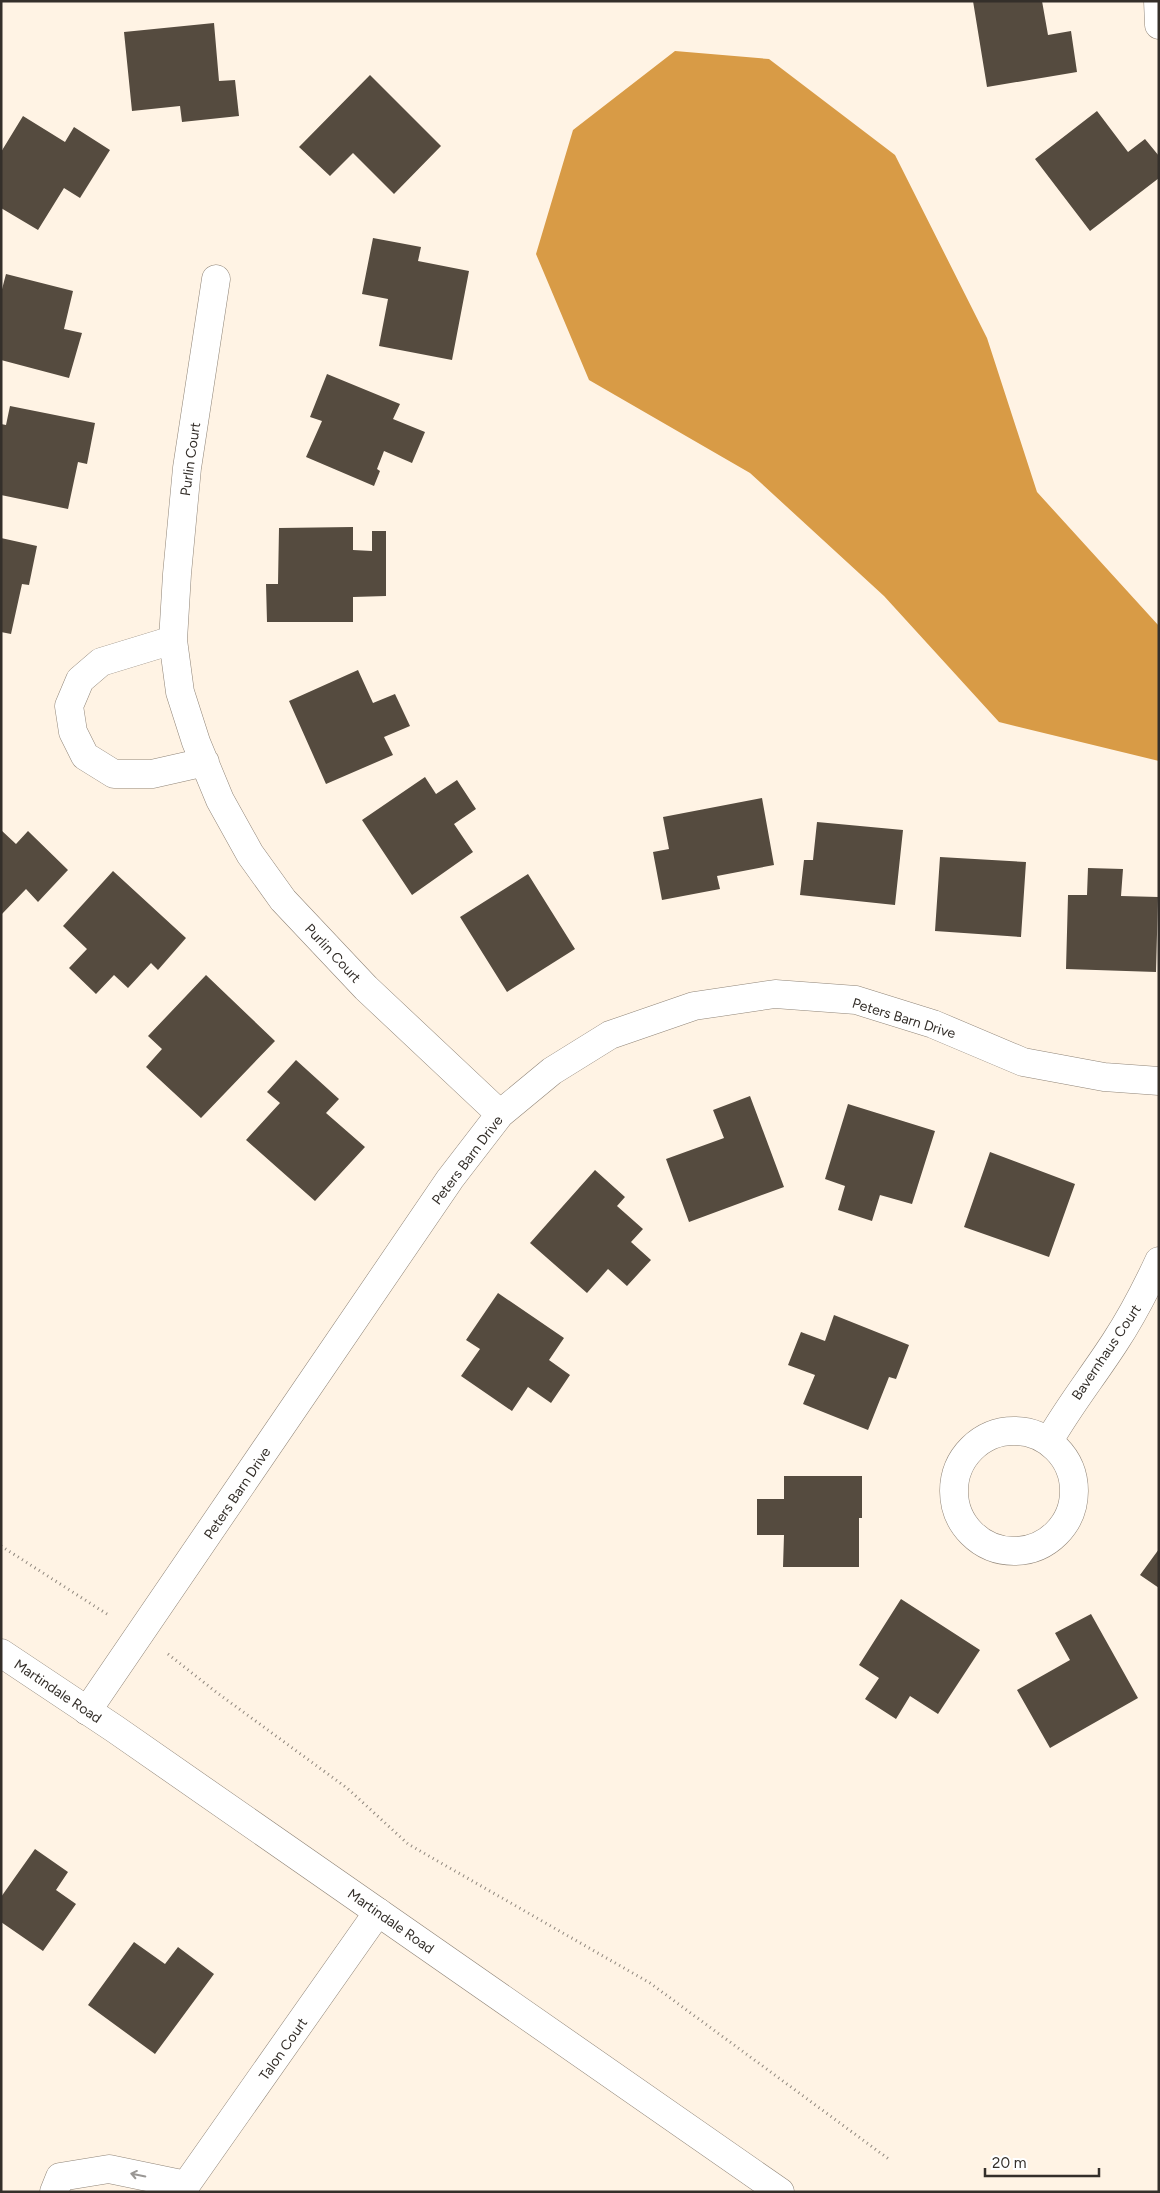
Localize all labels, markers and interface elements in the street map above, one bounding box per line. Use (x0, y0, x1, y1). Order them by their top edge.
street label: Purlin Court (177, 421, 204, 497)
street label: Purlin Court (301, 920, 364, 986)
street label: Peters Barn Drive (850, 995, 958, 1042)
street label: Peters Barn Drive (428, 1112, 507, 1208)
street label: Bavernhaus Court (1068, 1301, 1145, 1403)
street label: Peters Barn Drive (200, 1444, 275, 1543)
street label: Martindale Road (11, 1656, 105, 1727)
street label: Martindale Road (344, 1885, 437, 1958)
street label: Talon Court (256, 2015, 311, 2084)
scale bar (985, 2146, 1099, 2178)
text: 20 m (992, 2154, 1026, 2172)
one-way arrow (131, 2170, 147, 2179)

